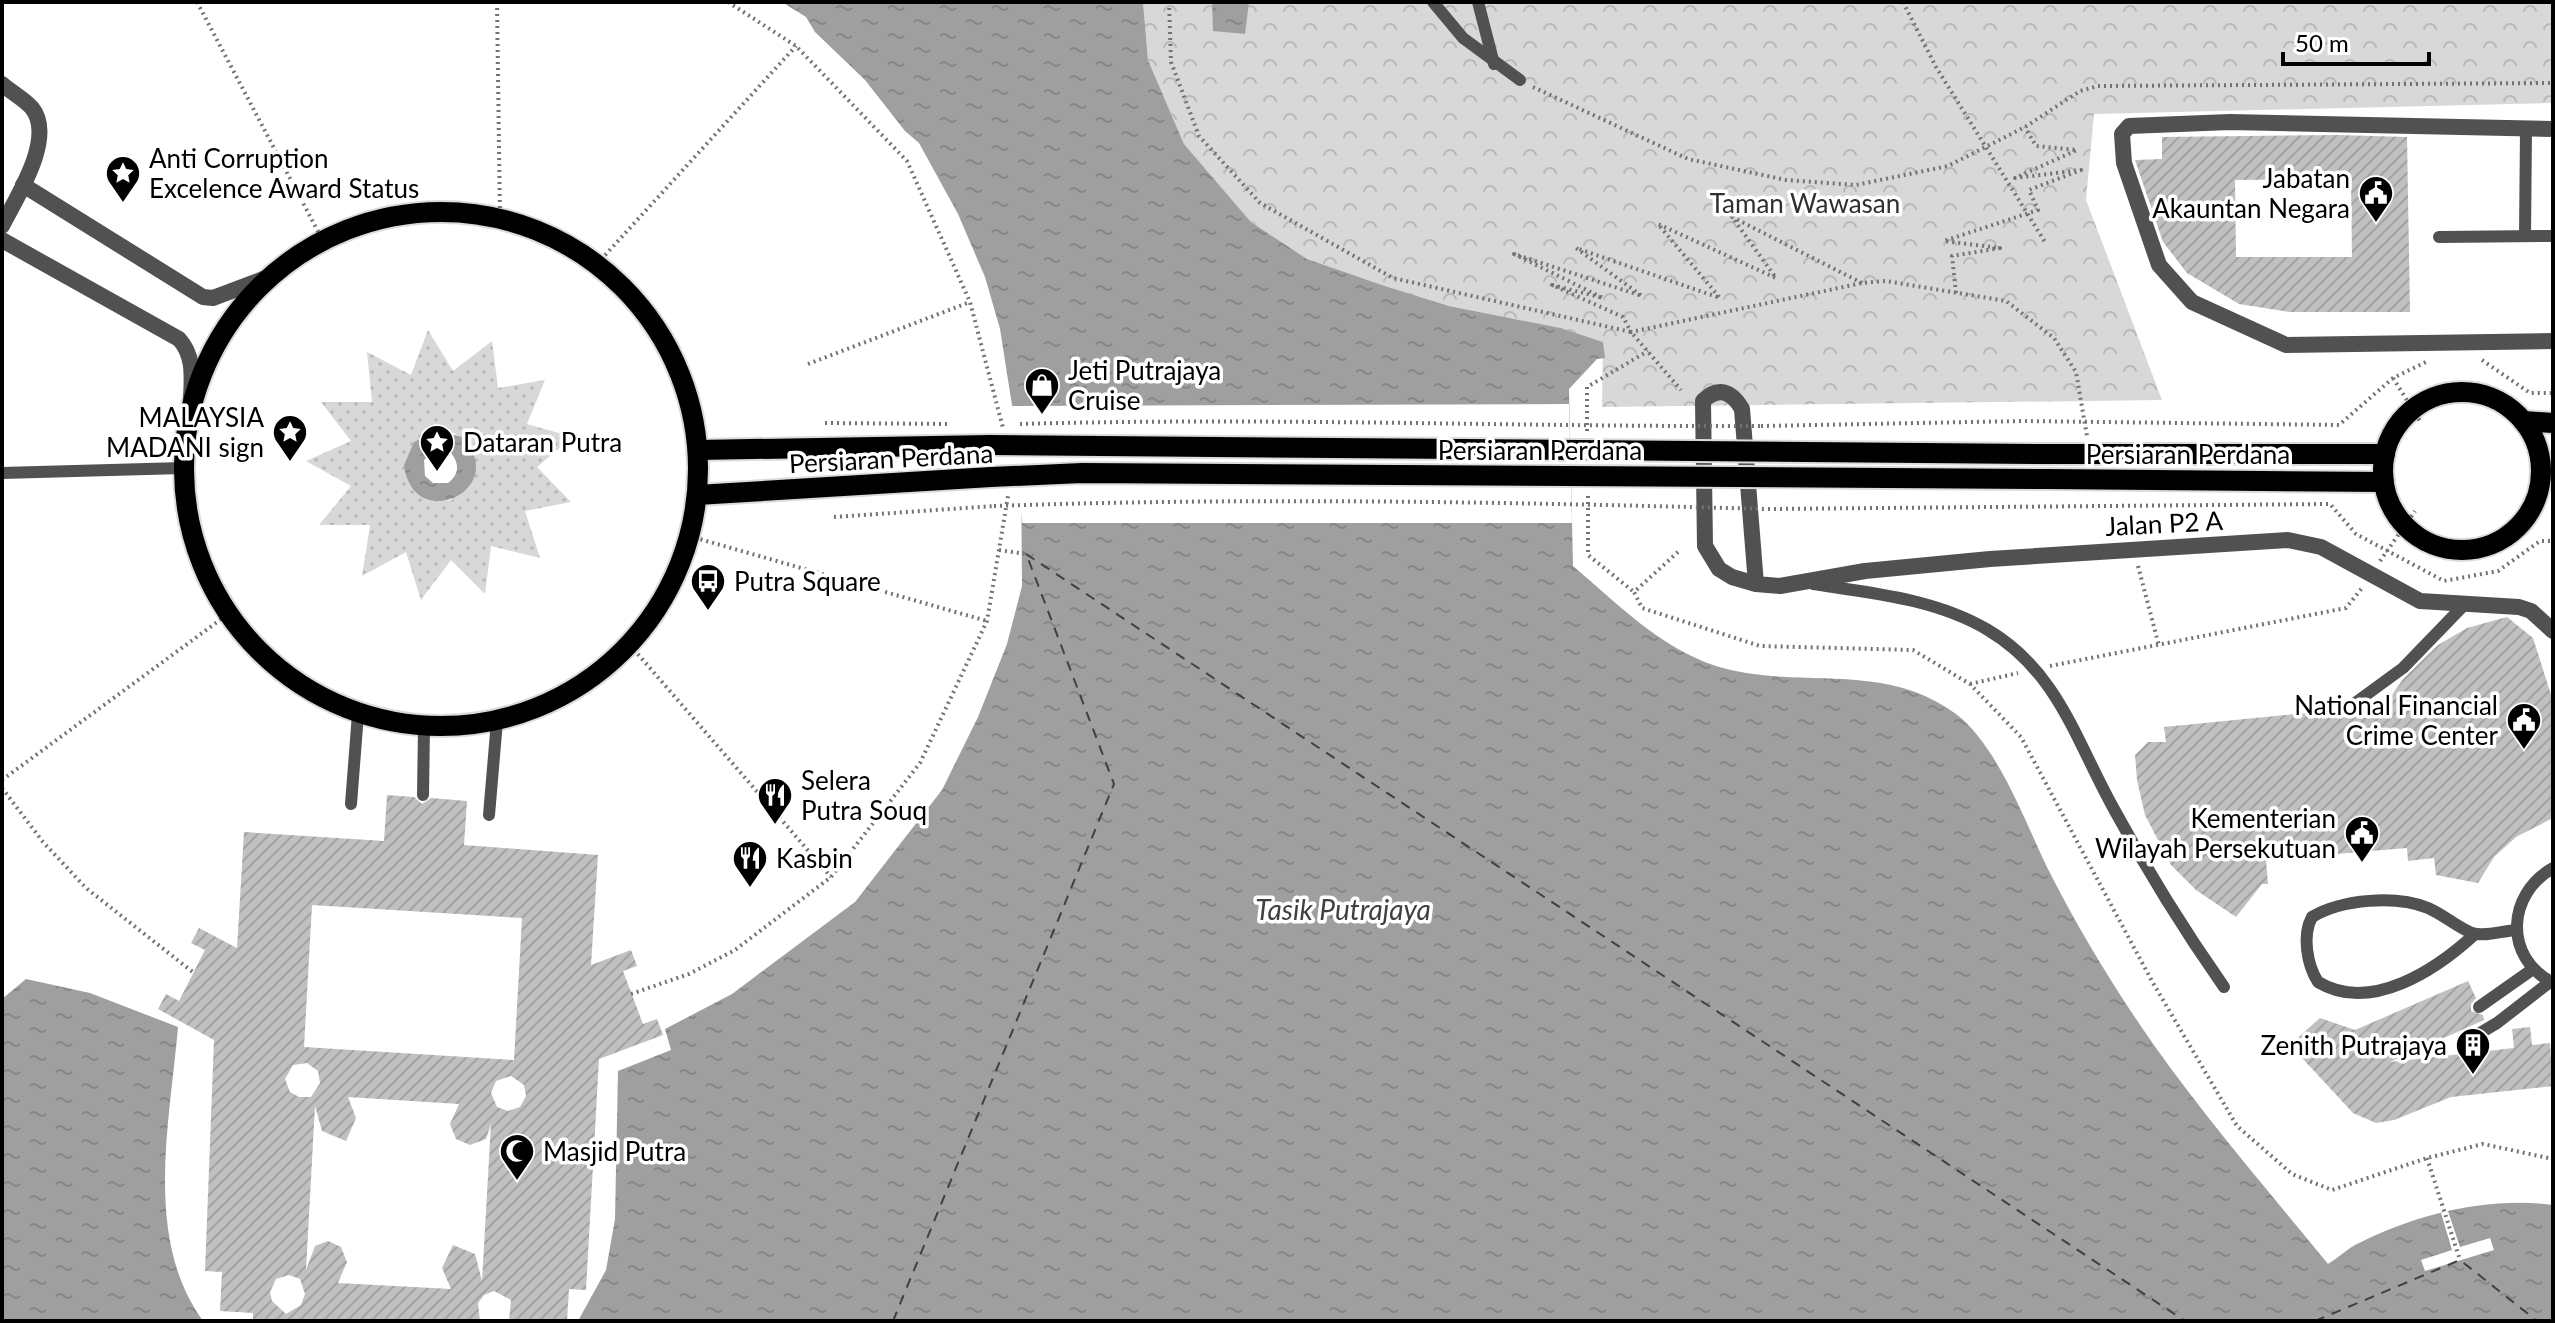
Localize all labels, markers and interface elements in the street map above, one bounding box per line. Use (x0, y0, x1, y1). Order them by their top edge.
scale bar (2283, 16, 2429, 66)
text: 50 m (2295, 28, 2349, 57)
place label: Anti Corruption Excelence Award Status (149, 142, 419, 204)
place icon: Anti Corruption Excelence Award Status (104, 154, 142, 204)
place label: Jabatan Akauntan Negara (2152, 162, 2350, 224)
public building icon: Jabatan Akauntan Negara (2357, 174, 2395, 224)
park label: Taman Wawasan (1710, 187, 1900, 219)
place label: Jeti Putrajaya Cruise (1068, 354, 1221, 416)
shop icon: Jeti Putrajaya Cruise (1023, 366, 1061, 416)
place label: MALAYSIA MADANI sign (106, 401, 264, 463)
place icon: MALAYSIA MADANI sign (271, 413, 309, 463)
place icon: Dataran Putra (418, 423, 456, 473)
place label: Dataran Putra (463, 426, 622, 458)
street label: Persiaran Perdana (1438, 434, 1642, 466)
street label: Persiaran Perdana (788, 437, 994, 479)
street label: Persiaran Perdana (2086, 438, 2290, 470)
street label: Jalan P2 A (2104, 504, 2224, 542)
bus stop icon: Putra Square (689, 562, 727, 612)
place label: Putra Square (734, 565, 881, 597)
place label: National Financial Crime Center (2294, 689, 2499, 751)
public building icon: National Financial Crime Center (2505, 701, 2543, 751)
place label: Selera Putra Souq (801, 764, 927, 826)
restaurant icon: Selera Putra Souq (756, 776, 794, 826)
place label: Kementerian Wilayah Persekutuan (2095, 802, 2336, 864)
public building icon: Kementerian Wilayah Persekutuan (2343, 814, 2381, 864)
restaurant icon: Kasbin (731, 839, 769, 889)
place label: Kasbin (776, 842, 853, 874)
water label: Tasik Putrajaya (1255, 892, 1431, 926)
building icon: Zenith Putrajaya (2454, 1026, 2492, 1076)
place label: Zenith Putrajaya (2261, 1029, 2447, 1061)
mosque icon: Masjid Putra (498, 1132, 536, 1182)
place label: Masjid Putra (543, 1135, 686, 1167)

